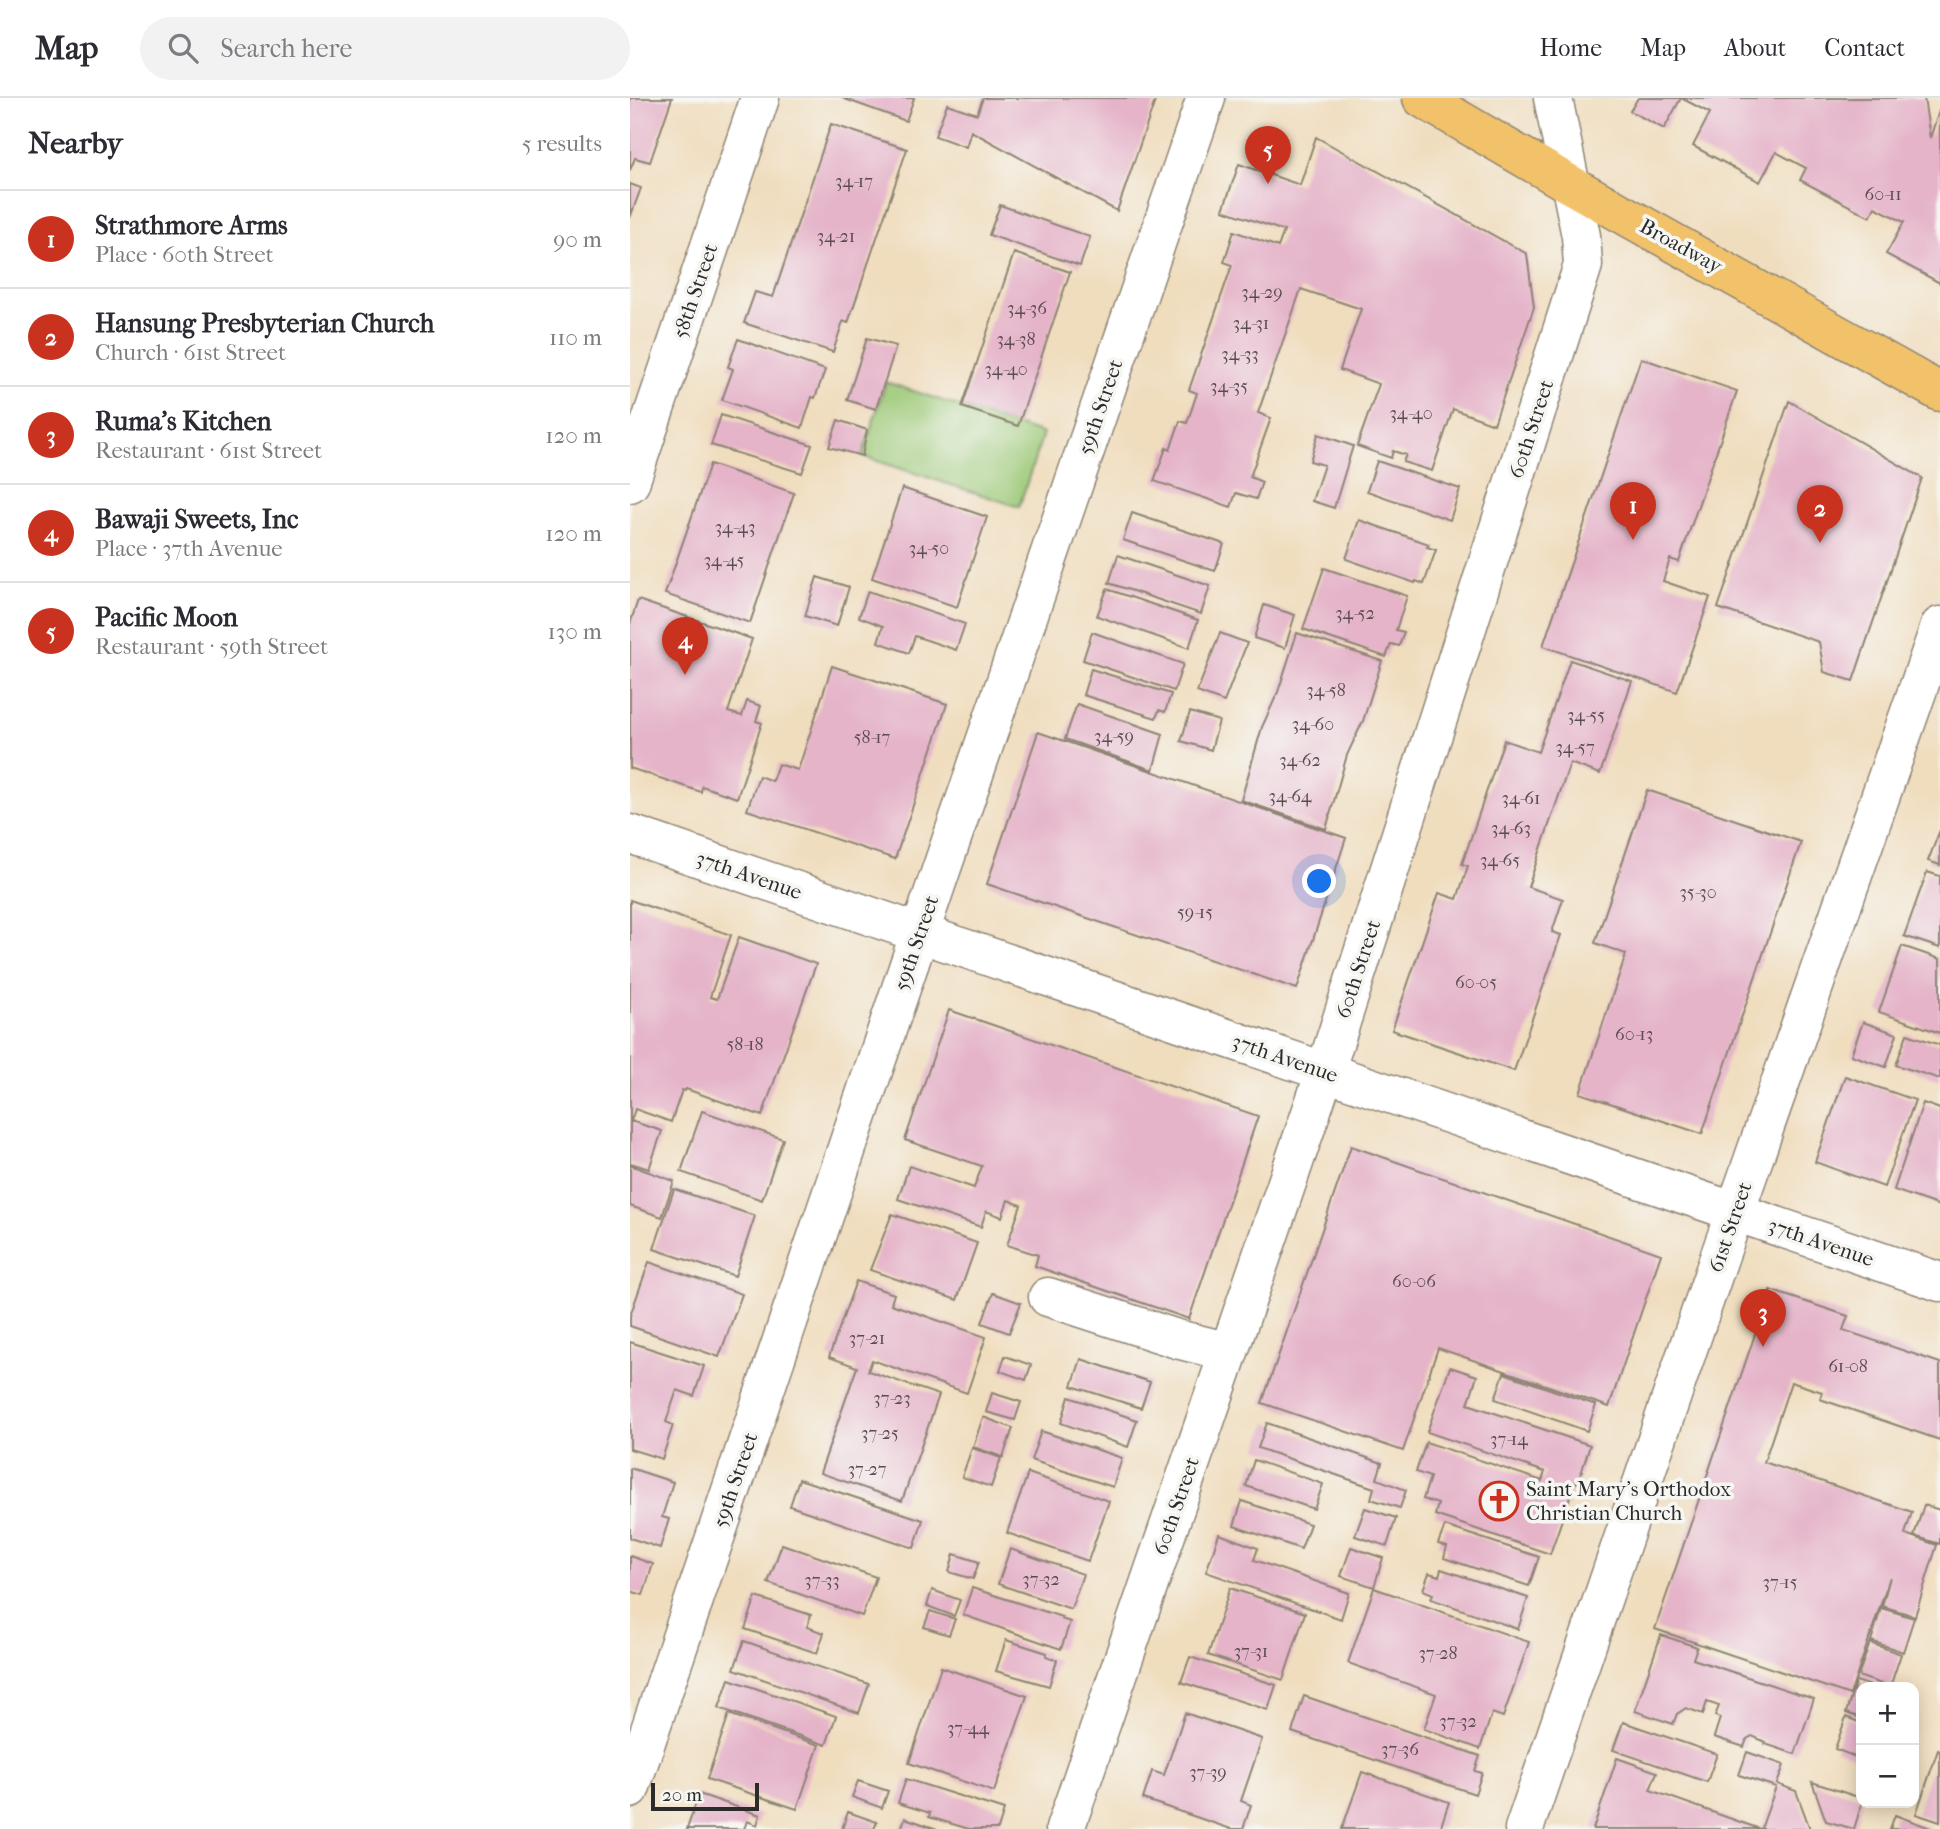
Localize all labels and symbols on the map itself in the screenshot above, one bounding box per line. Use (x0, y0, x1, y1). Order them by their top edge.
pin: 5 (1245, 126, 1291, 184)
house number: 34-17 (835, 171, 873, 192)
house number: 60-11 (1864, 184, 1902, 205)
street label: Broadway (1636, 214, 1727, 279)
house number: 34-21 (817, 226, 855, 247)
street label: 58th Street (668, 240, 723, 342)
house number: 34-29 (1241, 282, 1283, 303)
house number: 34-36 (1007, 298, 1047, 319)
house number: 34-31 (1233, 313, 1269, 334)
house number: 34-38 (996, 329, 1036, 350)
house number: 34-33 (1221, 344, 1259, 365)
street label: 59th Street (1072, 356, 1128, 458)
house number: 34-40 (984, 359, 1028, 380)
house number: 34-35 (1210, 376, 1248, 397)
street label: 60th Street (1504, 376, 1558, 481)
house number: 34-40 (1389, 403, 1433, 424)
pin: 1 (1610, 482, 1656, 540)
pin: 2 (1797, 485, 1843, 543)
house number: 34-43 (715, 517, 755, 538)
house number: 34-50 (909, 538, 949, 559)
house number: 34-45 (704, 550, 745, 571)
house number: 34-52 (1335, 603, 1375, 624)
pin: 4 (662, 617, 708, 675)
house number: 34-58 (1306, 680, 1346, 701)
house number: 34-55 (1567, 705, 1605, 726)
house number: 34-60 (1292, 714, 1334, 735)
house number: 34-59 (1094, 726, 1134, 747)
house number: 58-17 (854, 727, 891, 748)
house number: 34-57 (1555, 737, 1595, 758)
house number: 34-62 (1279, 750, 1321, 771)
house number: 34-64 (1269, 786, 1312, 807)
house number: 34-61 (1502, 788, 1540, 809)
house number: 34-63 (1491, 818, 1531, 839)
street label: 37th Avenue (693, 846, 805, 904)
house number: 34-65 (1480, 850, 1520, 871)
your location (1302, 864, 1336, 898)
house number: 35-30 (1679, 882, 1717, 903)
street label: 59th Street (888, 892, 944, 994)
house number: 59-15 (1177, 902, 1213, 923)
street label: 60th Street (1331, 916, 1385, 1021)
house number: 60-05 (1455, 972, 1497, 993)
house number: 60-13 (1615, 1024, 1653, 1045)
street label: 37th Avenue (1229, 1029, 1341, 1087)
house number: 58-18 (727, 1034, 763, 1055)
street label: 61st Street (1703, 1178, 1757, 1275)
street label: 37th Avenue (1765, 1213, 1877, 1271)
house number: 60-06 (1392, 1271, 1436, 1292)
pin: 3 (1740, 1289, 1786, 1347)
house number: 37-21 (849, 1328, 885, 1349)
house number: 61-08 (1828, 1356, 1868, 1377)
house number: 37-23 (873, 1388, 911, 1409)
house number: 37-25 (861, 1423, 899, 1444)
street label: 59th Street (707, 1429, 763, 1531)
house number: 37-14 (1490, 1429, 1528, 1450)
street label: 60th Street (1148, 1453, 1204, 1558)
house number: 37-27 (848, 1459, 887, 1480)
place label: Saint Mary's Orthodox Christian Church (1526, 1477, 1731, 1525)
church icon: Saint Mary's Orthodox Christian Church (1478, 1480, 1520, 1522)
house number: 37-32 (1022, 1569, 1060, 1590)
house number: 37-33 (804, 1570, 840, 1591)
house number: 37-15 (1763, 1572, 1798, 1593)
house number: 37-31 (1234, 1641, 1268, 1662)
house number: 37-28 (1418, 1643, 1458, 1664)
house number: 37-32 (1439, 1711, 1477, 1732)
house number: 37-44 (947, 1718, 989, 1739)
house number: 37-36 (1381, 1739, 1419, 1760)
house number: 37-39 (1189, 1762, 1227, 1783)
scale bar (651, 1780, 760, 1812)

